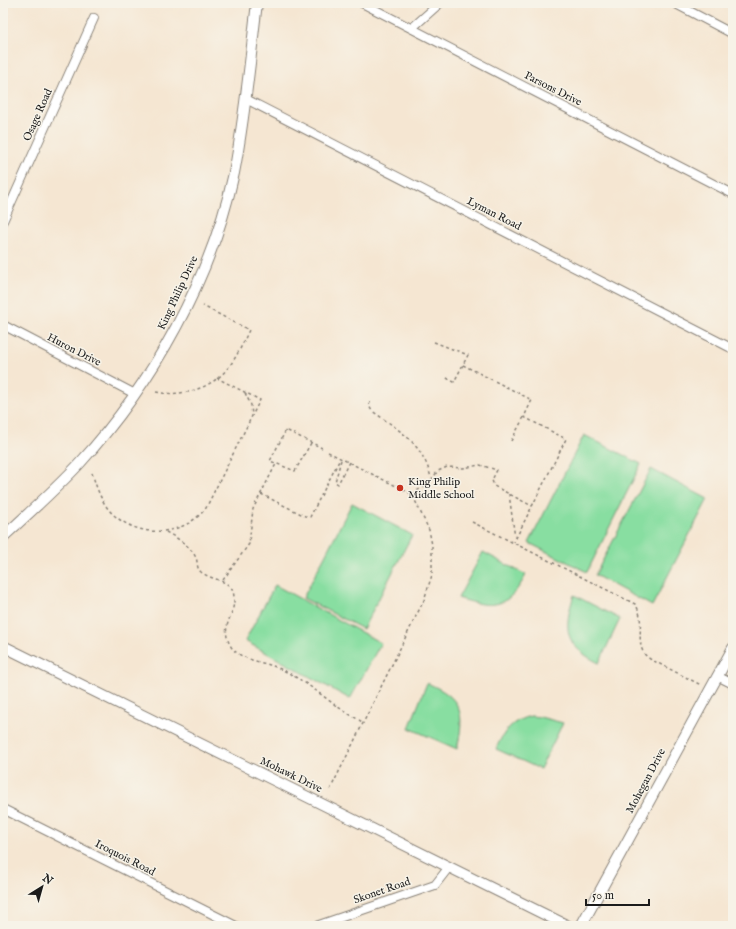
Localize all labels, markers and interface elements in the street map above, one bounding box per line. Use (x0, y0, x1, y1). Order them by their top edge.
street label: Parsons Drive (522, 69, 584, 109)
street label: Osage Road (20, 86, 56, 143)
street label: Lyman Road (464, 194, 524, 234)
street label: King Philip Drive (155, 254, 201, 332)
street label: Huron Drive (45, 330, 103, 370)
place label: King Philip Middle School (408, 475, 474, 502)
marker: King Philip Middle School (395, 483, 405, 493)
street label: Mohegan Drive (623, 746, 669, 816)
street label: Mohawk Drive (258, 754, 324, 796)
street label: Iroquois Road (93, 837, 158, 879)
north arrow (22, 867, 62, 907)
text: N (39, 871, 56, 889)
street label: Skonet Road (352, 875, 412, 907)
scale bar (586, 881, 649, 907)
text: 50 m (592, 888, 614, 903)

